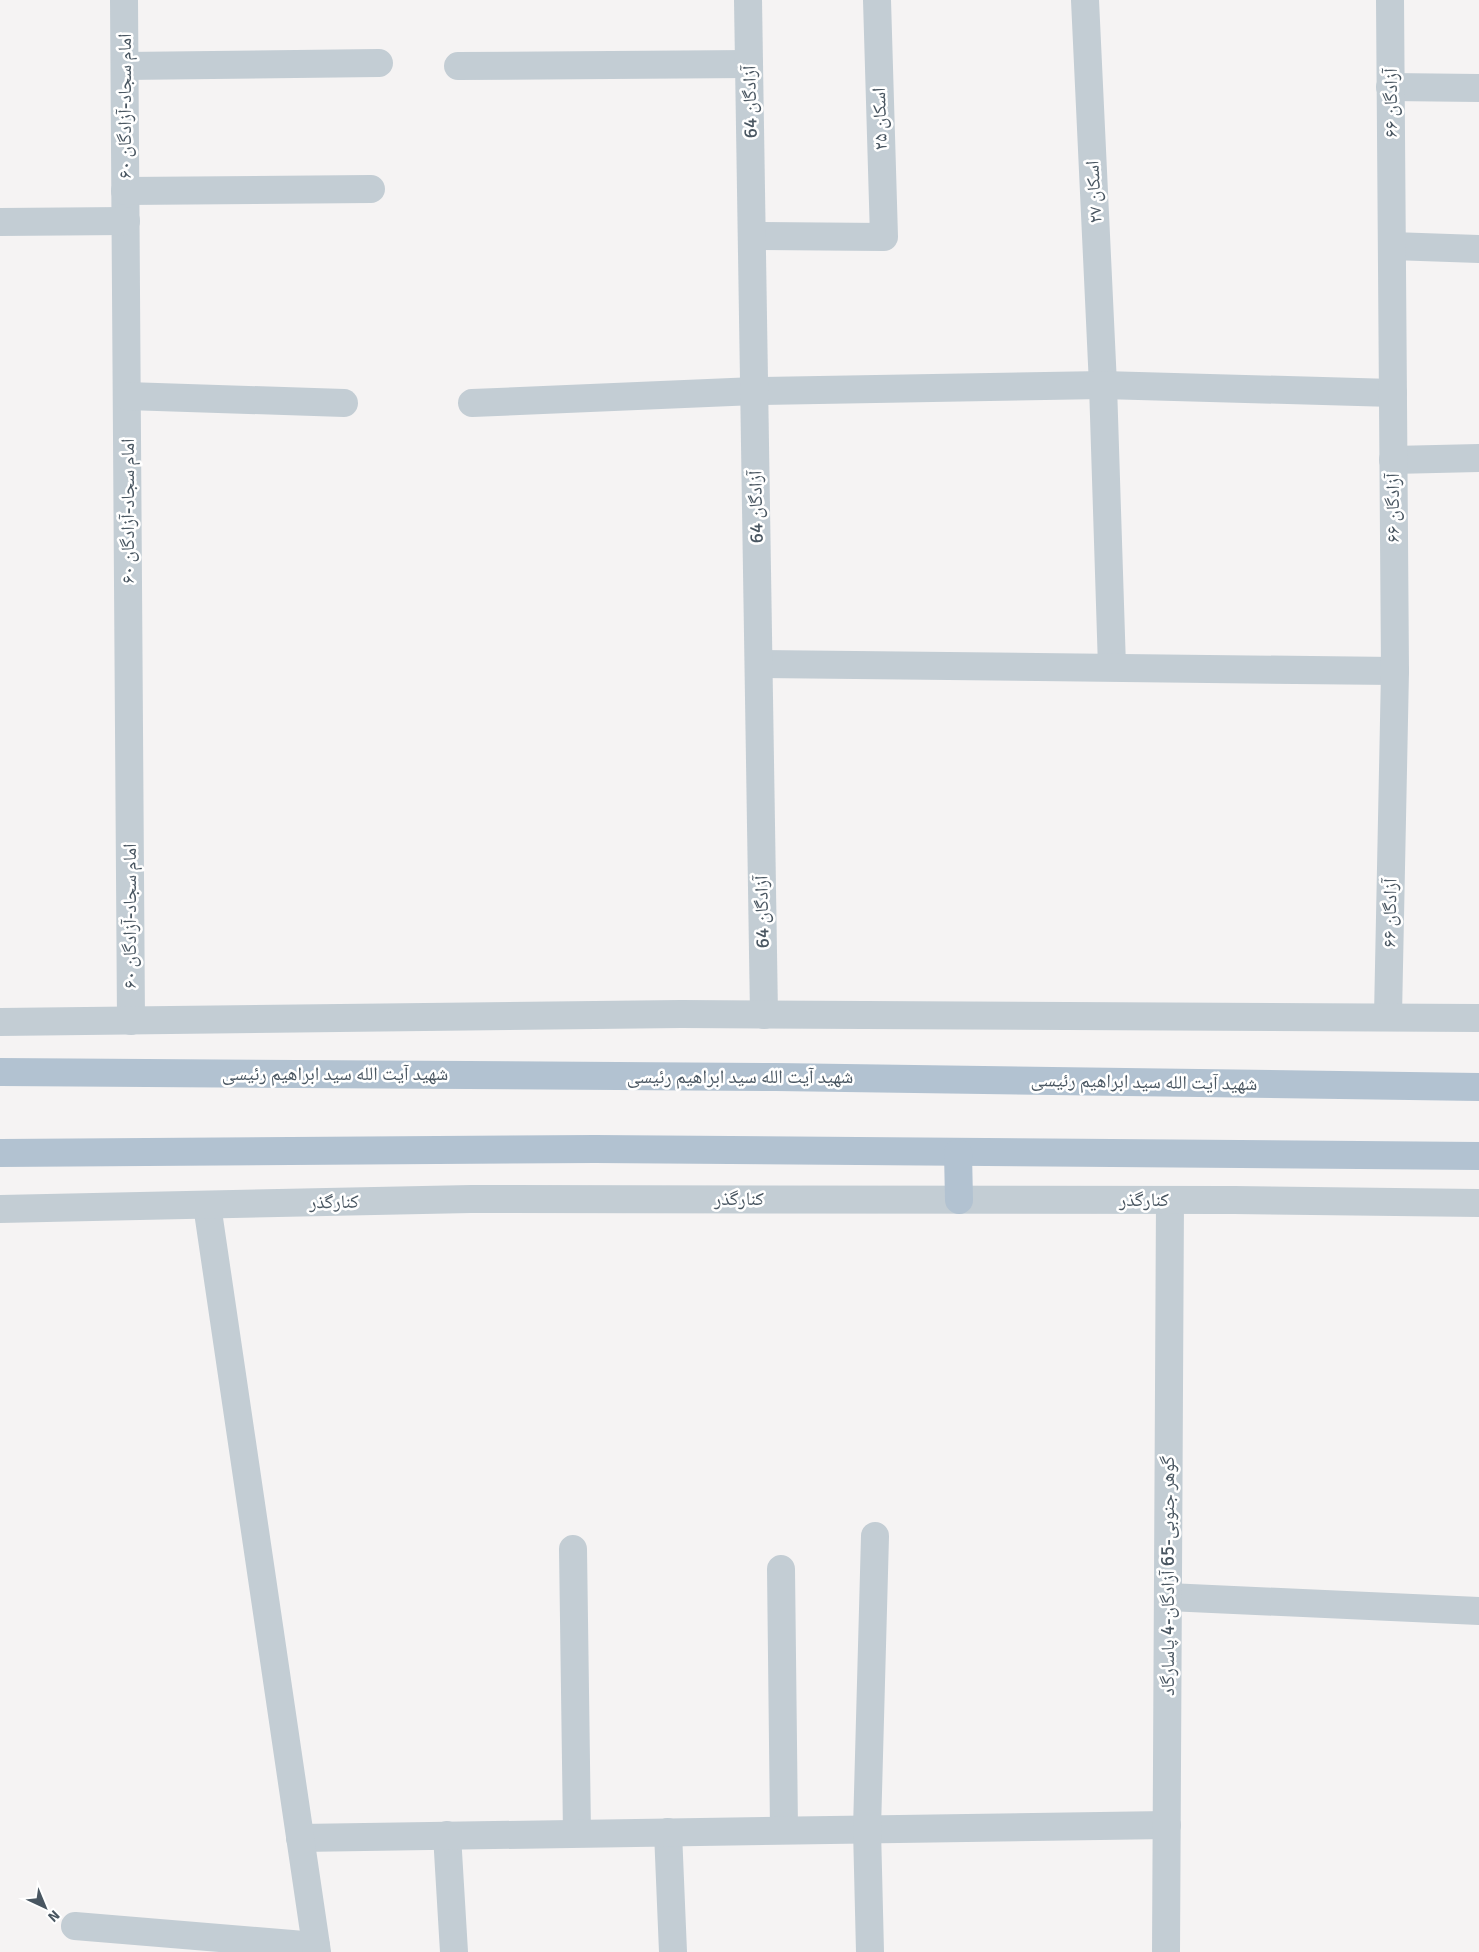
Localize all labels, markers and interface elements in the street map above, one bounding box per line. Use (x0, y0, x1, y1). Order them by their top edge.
street label: امام سجاد-آزادگان ۶۰ (113, 33, 138, 179)
street label: آزادگان 64 (737, 64, 763, 139)
street label: آزادگان ۶۶ (1379, 67, 1403, 138)
street label: اسکان ۲۵ (867, 87, 893, 151)
street label: اسکان ۲۷ (1080, 160, 1108, 224)
street label: امام سجاد-آزادگان ۶۰ (116, 438, 141, 584)
street label: آزادگان 64 (743, 469, 769, 544)
street label: آزادگان ۶۶ (1381, 472, 1405, 543)
street label: امام سجاد-آزادگان ۶۰ (118, 843, 143, 989)
street label: آزادگان 64 (749, 874, 775, 949)
street label: آزادگان ۶۶ (1377, 877, 1403, 948)
street label: شهید آیت الله سید ابراهیم رئیسی (222, 1062, 448, 1086)
street label: شهید آیت الله سید ابراهیم رئیسی (627, 1065, 853, 1089)
street label: شهید آیت الله سید ابراهیم رئیسی (1030, 1068, 1258, 1096)
street label: کنارگذر (713, 1187, 764, 1211)
street label: کنارگذر (1118, 1188, 1169, 1212)
street label: کنارگذر (308, 1190, 359, 1214)
street label: گوهر جنوبی-65 آزادگان-4 پاسارگاد (1156, 1456, 1180, 1696)
north arrow (20, 1882, 70, 1932)
text: N (44, 1906, 63, 1925)

